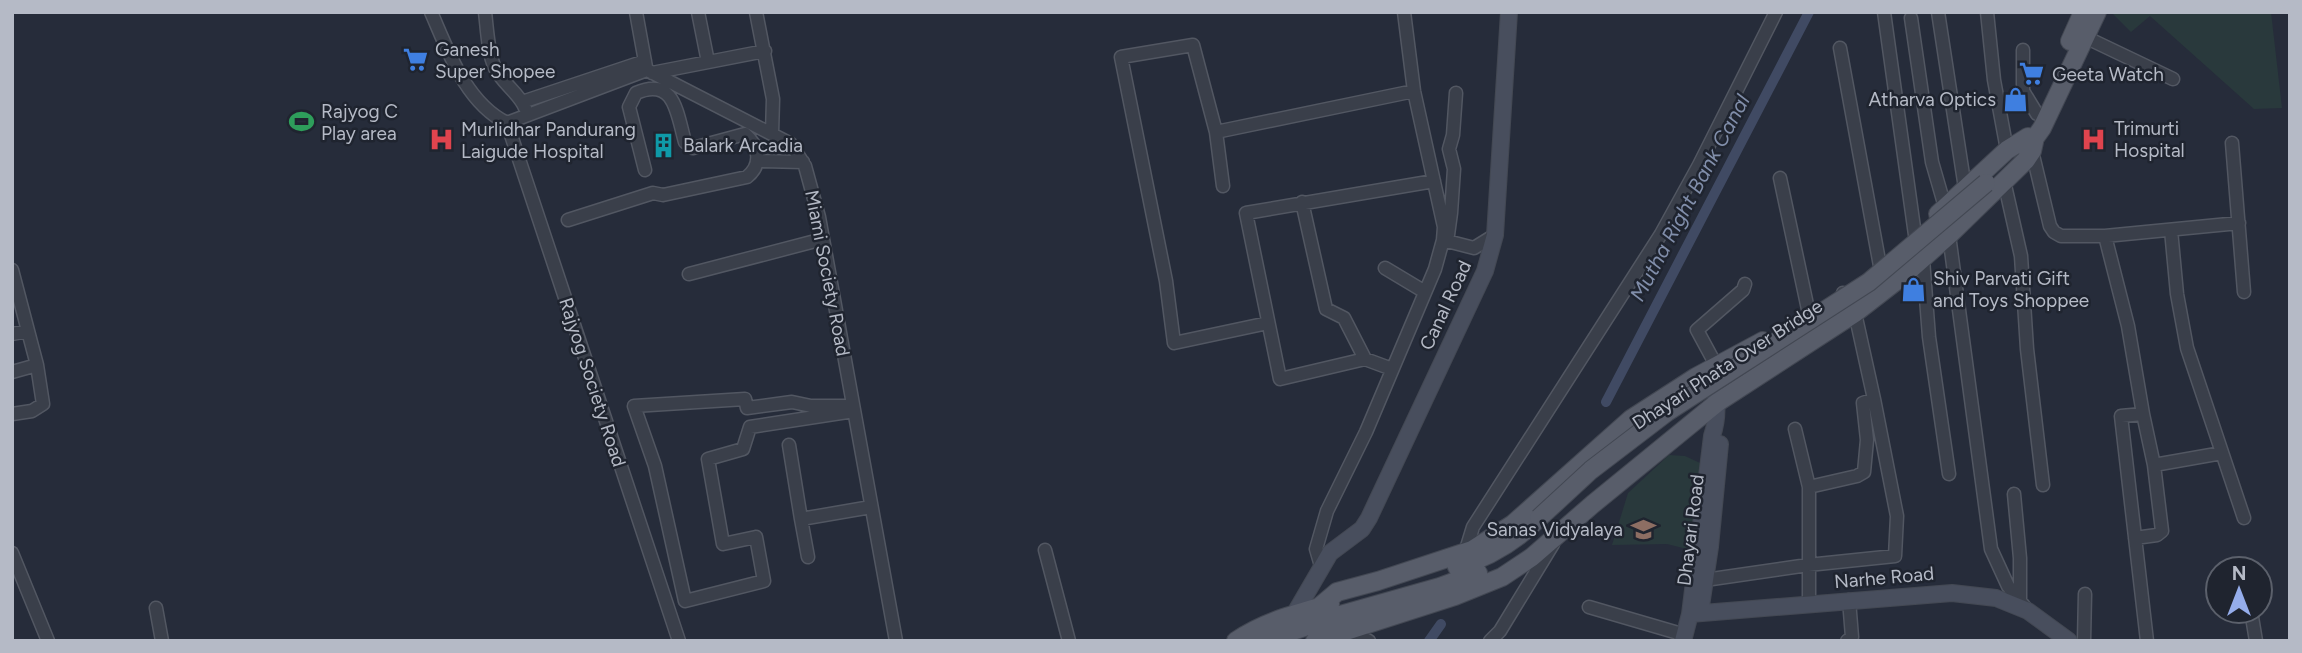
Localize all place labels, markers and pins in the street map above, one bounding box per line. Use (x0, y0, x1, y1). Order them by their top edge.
place label: Ganesh Super Shopee (435, 38, 555, 83)
supermarket icon: Ganesh Super Shopee (401, 46, 429, 74)
supermarket icon: Geeta Watch (2018, 60, 2046, 88)
place label: Geeta Watch (2052, 63, 2164, 86)
shop icon: Atharva Optics (2002, 85, 2030, 113)
place label: Atharva Optics (1869, 88, 1996, 111)
place label: Rajyog C Play area (321, 100, 398, 145)
sports icon: Rajyog C Play area (287, 108, 315, 136)
place label: Trimurti Hospital (2114, 117, 2185, 162)
place label: Murlidhar Pandurang Laigude Hospital (461, 118, 636, 163)
hospital icon: Trimurti Hospital (2080, 125, 2108, 153)
hospital icon: Murlidhar Pandurang Laigude Hospital (427, 126, 455, 154)
building icon: Balark Arcadia (649, 131, 677, 159)
place label: Balark Arcadia (683, 134, 803, 157)
place label: Shiv Parvati Gift and Toys Shoppee (1933, 267, 2089, 312)
shop icon: Shiv Parvati Gift and Toys Shoppee (1899, 275, 1927, 303)
school or university icon: Sanas Vidyalaya (1629, 515, 1657, 543)
place label: Sanas Vidyalaya (1486, 518, 1623, 541)

